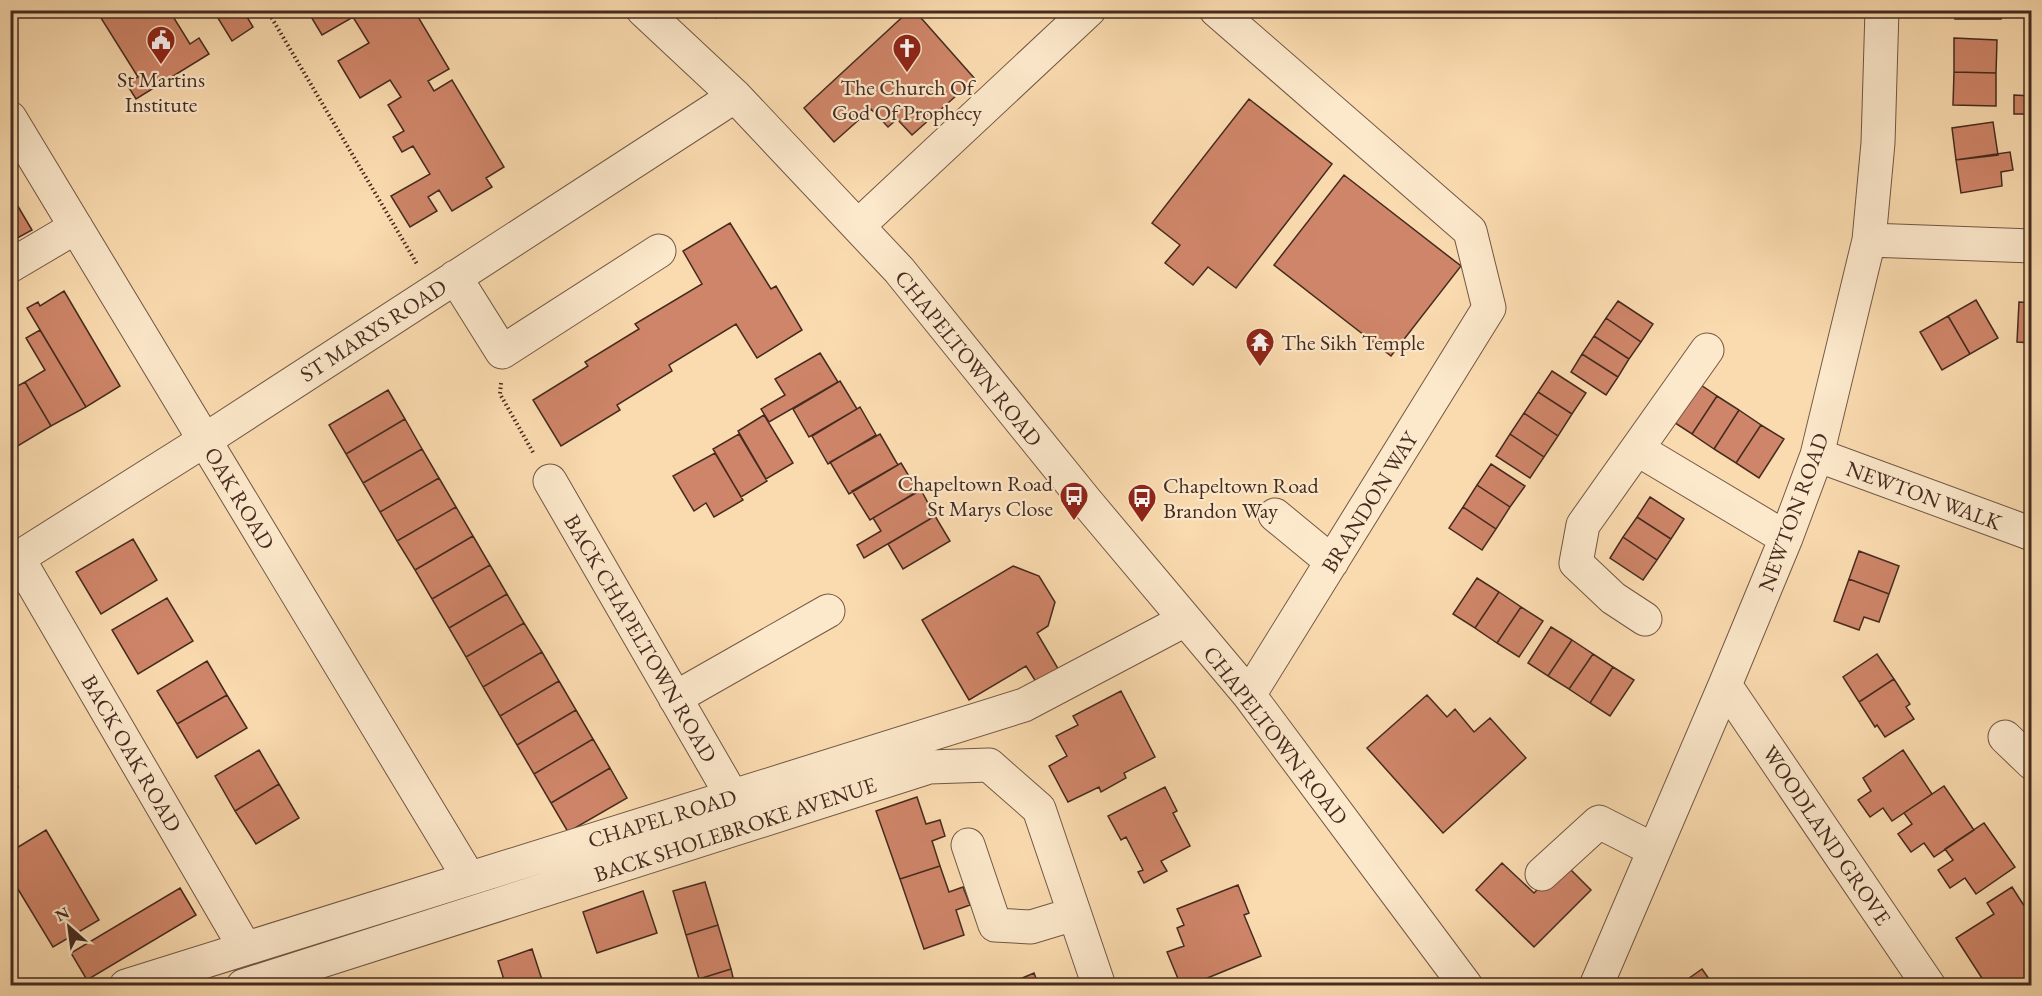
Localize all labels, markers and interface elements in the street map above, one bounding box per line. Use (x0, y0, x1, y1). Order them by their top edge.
public building icon: St Martins Institute (145, 24, 177, 66)
church icon: The Church Of God Of Prophecy (891, 32, 923, 74)
place label: St Martins Institute (117, 65, 205, 119)
place label: The Church Of God Of Prophecy (832, 73, 982, 127)
street label: CHAPELTOWN ROAD (888, 264, 1049, 453)
street label: ST MARYS ROAD (294, 272, 452, 389)
temple icon: The Sikh Temple (1244, 326, 1276, 368)
place label: The Sikh Temple (1281, 328, 1425, 357)
street label: BRANDON WAY (1314, 425, 1425, 578)
street label: NEWTON ROAD (1751, 429, 1836, 595)
street label: OAK ROAD (198, 442, 281, 555)
street label: NEWTON WALK (1842, 454, 2006, 537)
place label: Chapeltown Road St Marys Close (897, 469, 1054, 523)
place label: Chapeltown Road Brandon Way (1163, 471, 1319, 525)
bus stop icon: Chapeltown Road St Marys Close (1058, 480, 1090, 522)
bus stop icon: Chapeltown Road Brandon Way (1126, 482, 1158, 524)
street label: BACK CHAPELTOWN ROAD (558, 509, 724, 768)
street label: CHAPELTOWN ROAD (1197, 640, 1355, 831)
street label: BACK OAK ROAD (75, 669, 188, 837)
street label: WOODLAND GROVE (1756, 740, 1898, 931)
street label: BACK SHOLEBROKE AVENUE (590, 770, 880, 889)
street label: CHAPEL ROAD (584, 782, 740, 855)
north arrow (39, 897, 99, 957)
text: N (52, 902, 73, 927)

